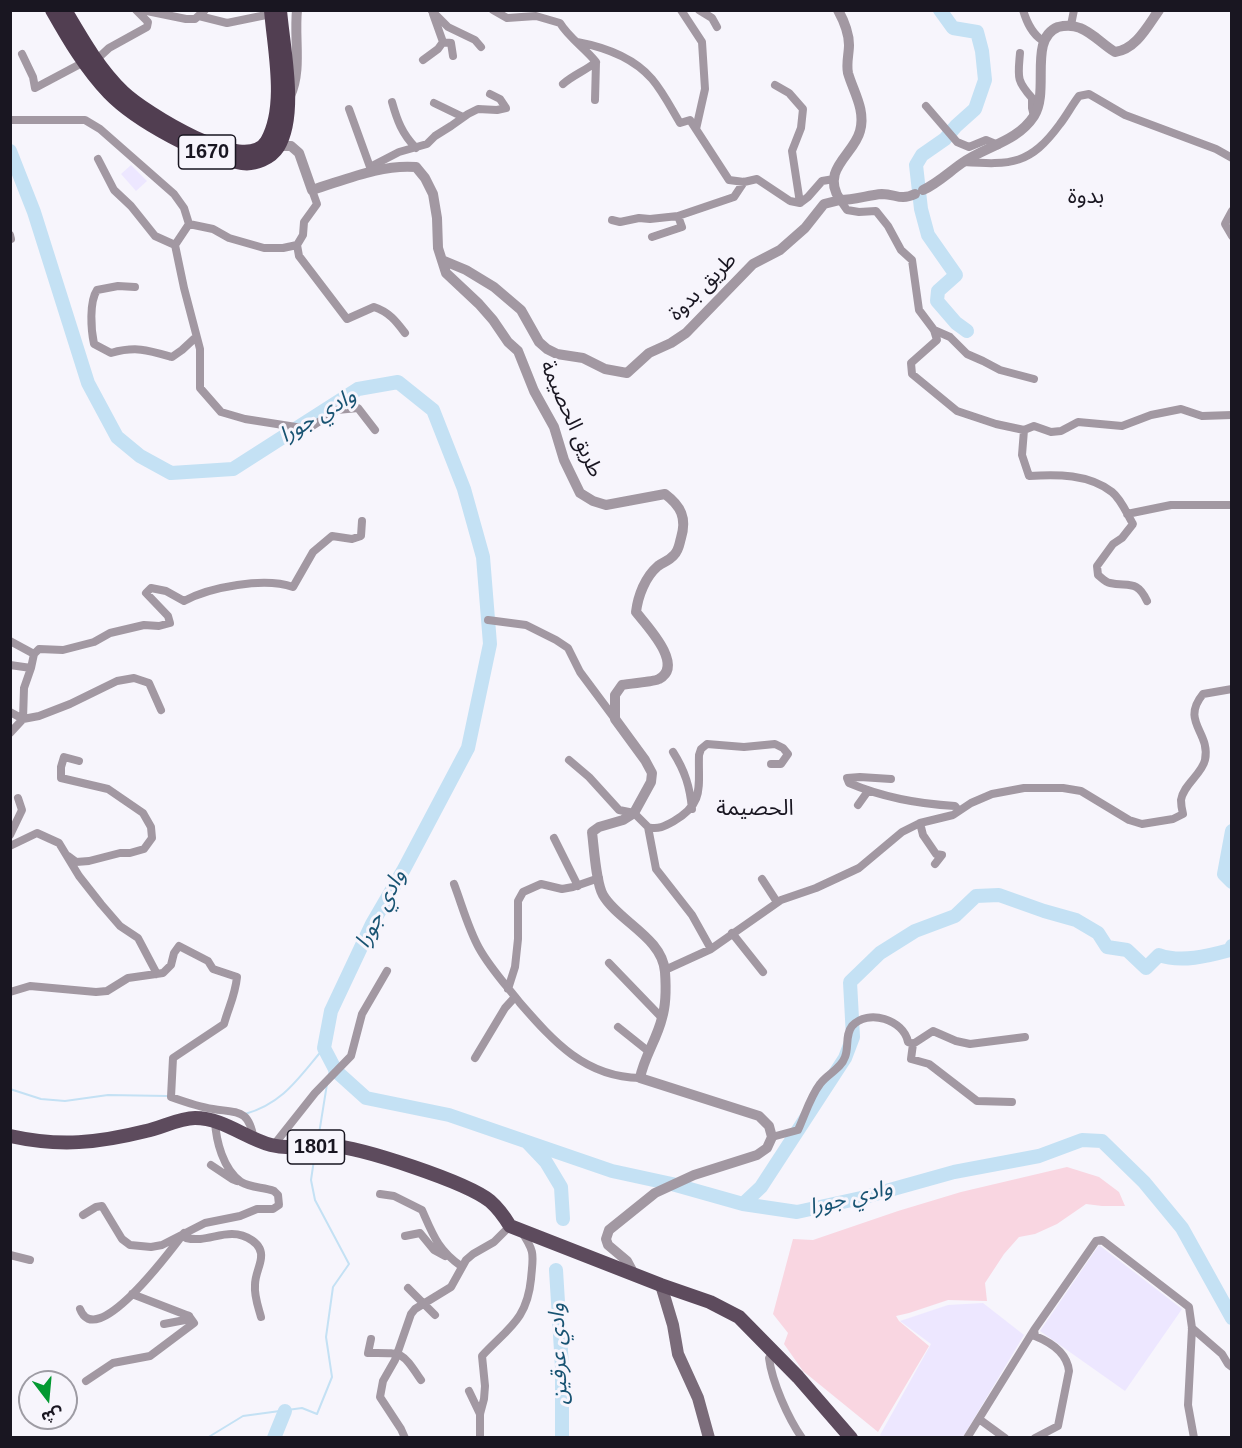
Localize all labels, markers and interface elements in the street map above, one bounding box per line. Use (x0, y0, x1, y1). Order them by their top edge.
road number: 1670 (178, 135, 236, 169)
district label: بدوة (1068, 184, 1104, 210)
street label: طريق بدوة (664, 248, 742, 326)
street label: طريق الحصيمة (534, 357, 608, 481)
water label: وادي جورا (275, 383, 361, 449)
district label: الحصيمة (716, 796, 794, 822)
water label: وادي جورا (350, 865, 412, 953)
road number: 1801 (288, 1130, 344, 1164)
water label: وادي جورا (807, 1175, 895, 1221)
water label: وادي عرقين (544, 1303, 574, 1405)
north arrow (18, 1370, 78, 1430)
text: ش (40, 1405, 65, 1427)

